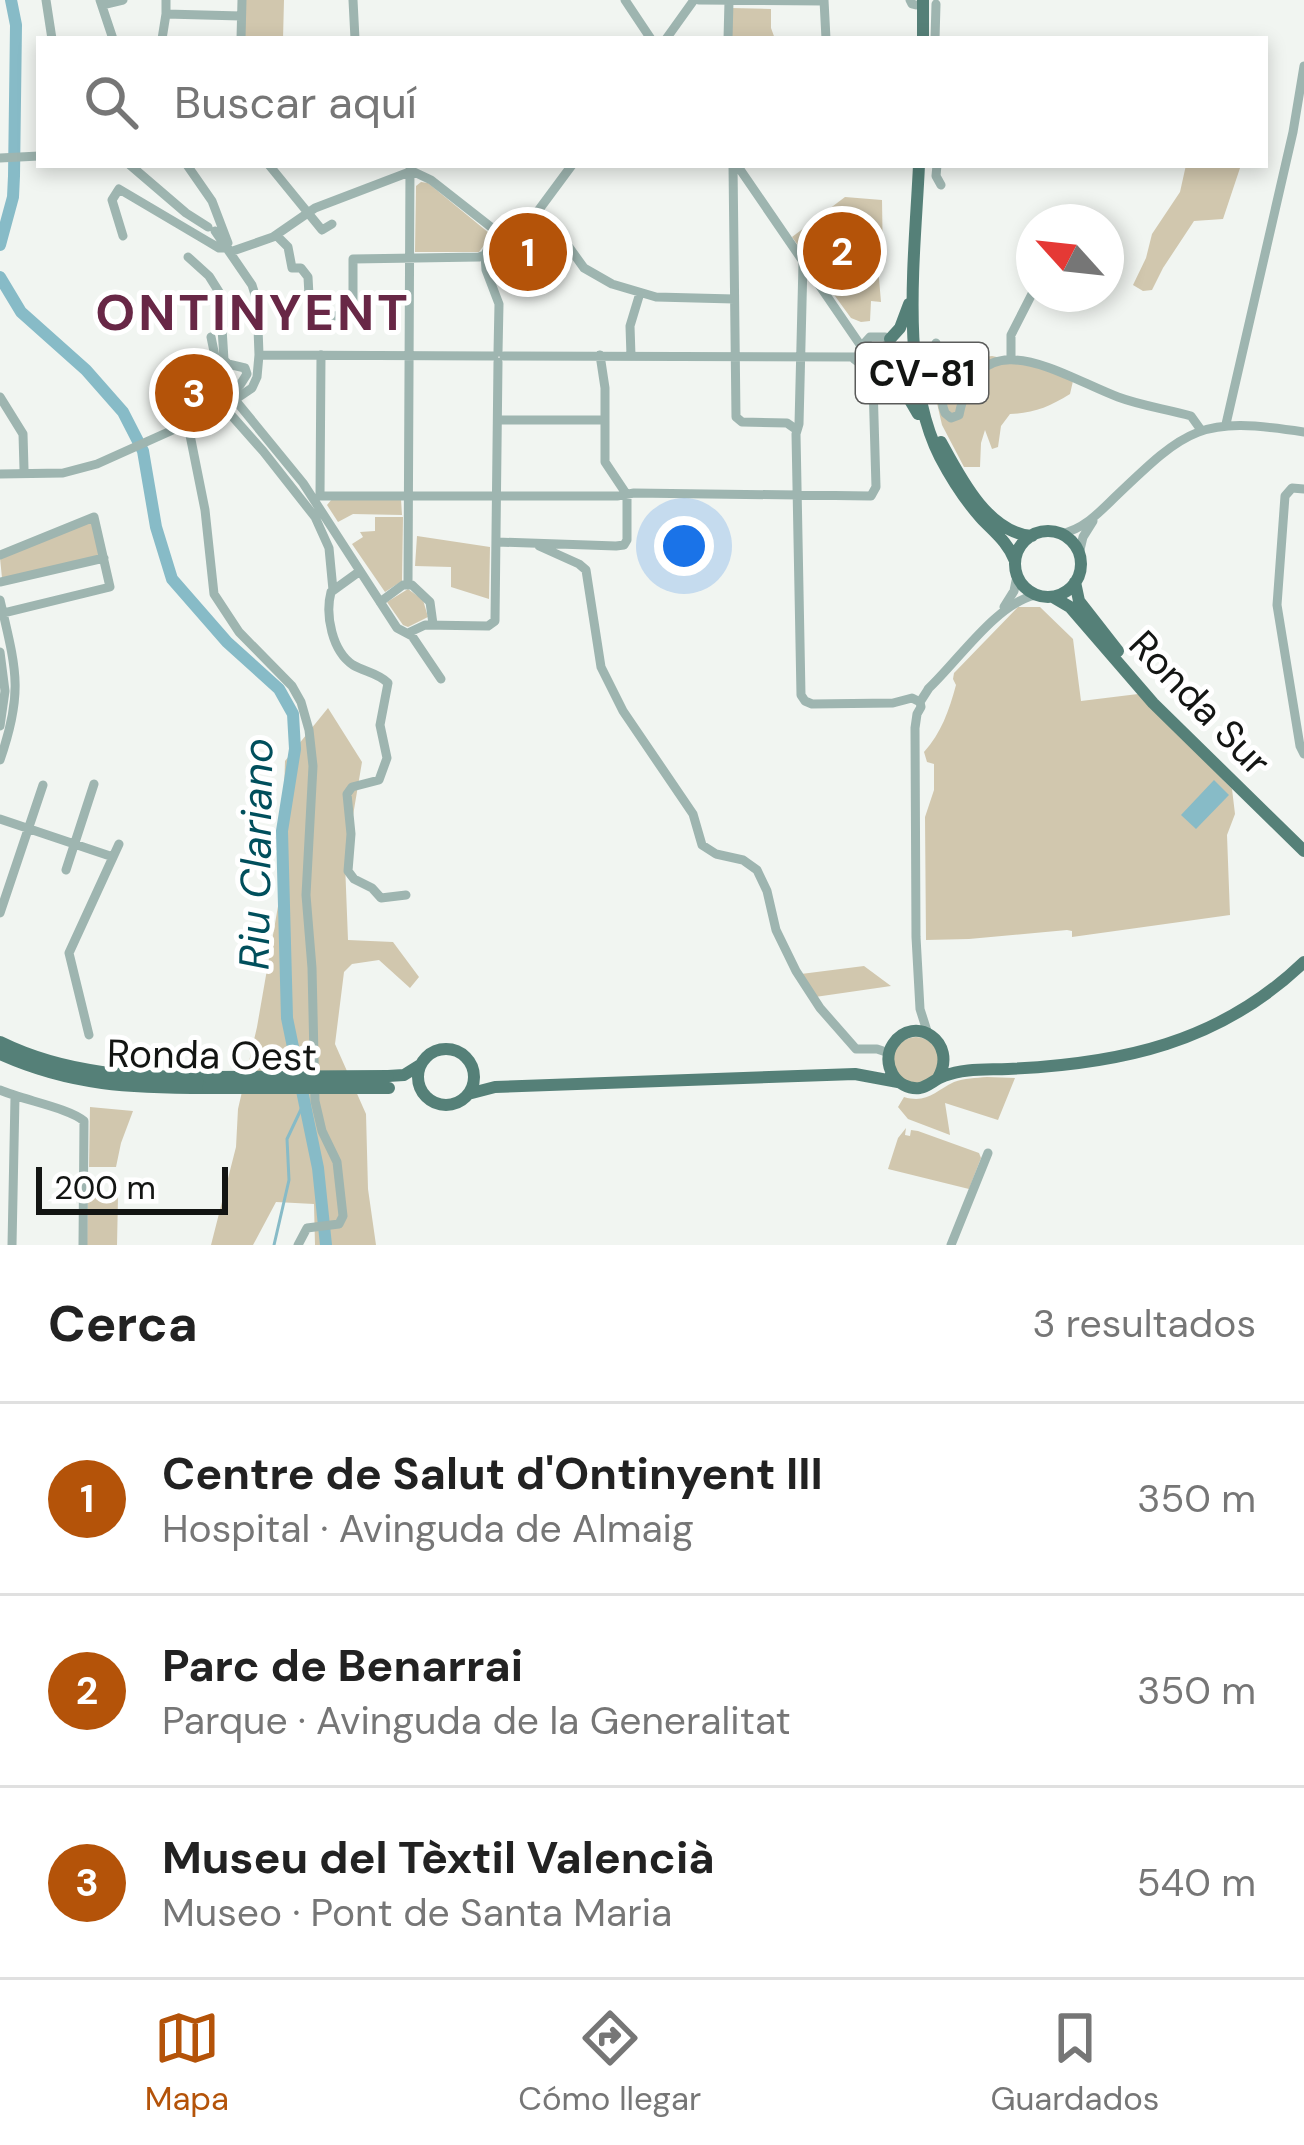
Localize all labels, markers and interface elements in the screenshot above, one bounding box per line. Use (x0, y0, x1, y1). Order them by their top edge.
search box (36, 36, 1268, 168)
icon: search (78, 69, 144, 135)
text: Buscar aquí (174, 73, 417, 132)
north arrow (1016, 204, 1124, 312)
pin: 2 (803, 206, 881, 296)
pin: 1 (489, 207, 567, 297)
district label: ONTINYENT (95, 279, 411, 346)
road number: CV-81 (856, 343, 988, 403)
pin: 3 (155, 348, 233, 438)
your location (654, 516, 714, 576)
street label: Ronda Sur (1118, 619, 1282, 787)
water label: Riu Clariano (226, 738, 286, 970)
street label: Ronda Oest (107, 1028, 317, 1082)
scale bar (36, 1161, 228, 1214)
text: 200 m (54, 1166, 156, 1209)
text: Cerca (48, 1290, 198, 1357)
text: 3 resultados (1032, 1298, 1256, 1349)
text: Centre de Salut d'Ontinyent III (162, 1444, 823, 1503)
text: 1 (80, 1473, 94, 1524)
text: 350 m (1137, 1473, 1256, 1524)
text: Hospital · Avinguda de Almaig (162, 1503, 694, 1554)
text: Parc de Benarrai (162, 1636, 523, 1695)
text: 2 (76, 1665, 98, 1716)
text: 350 m (1137, 1665, 1256, 1716)
text: Parque · Avinguda de la Generalitat (162, 1695, 791, 1746)
text: Museu del Tèxtil Valencià (162, 1828, 715, 1887)
text: 3 (75, 1857, 99, 1908)
text: 540 m (1137, 1857, 1256, 1908)
text: Museo · Pont de Santa Maria (162, 1887, 672, 1938)
tab: Mapa (145, 2005, 229, 2120)
tab: Cómo llegar (518, 2005, 701, 2120)
tab: Guardados (990, 2005, 1159, 2120)

